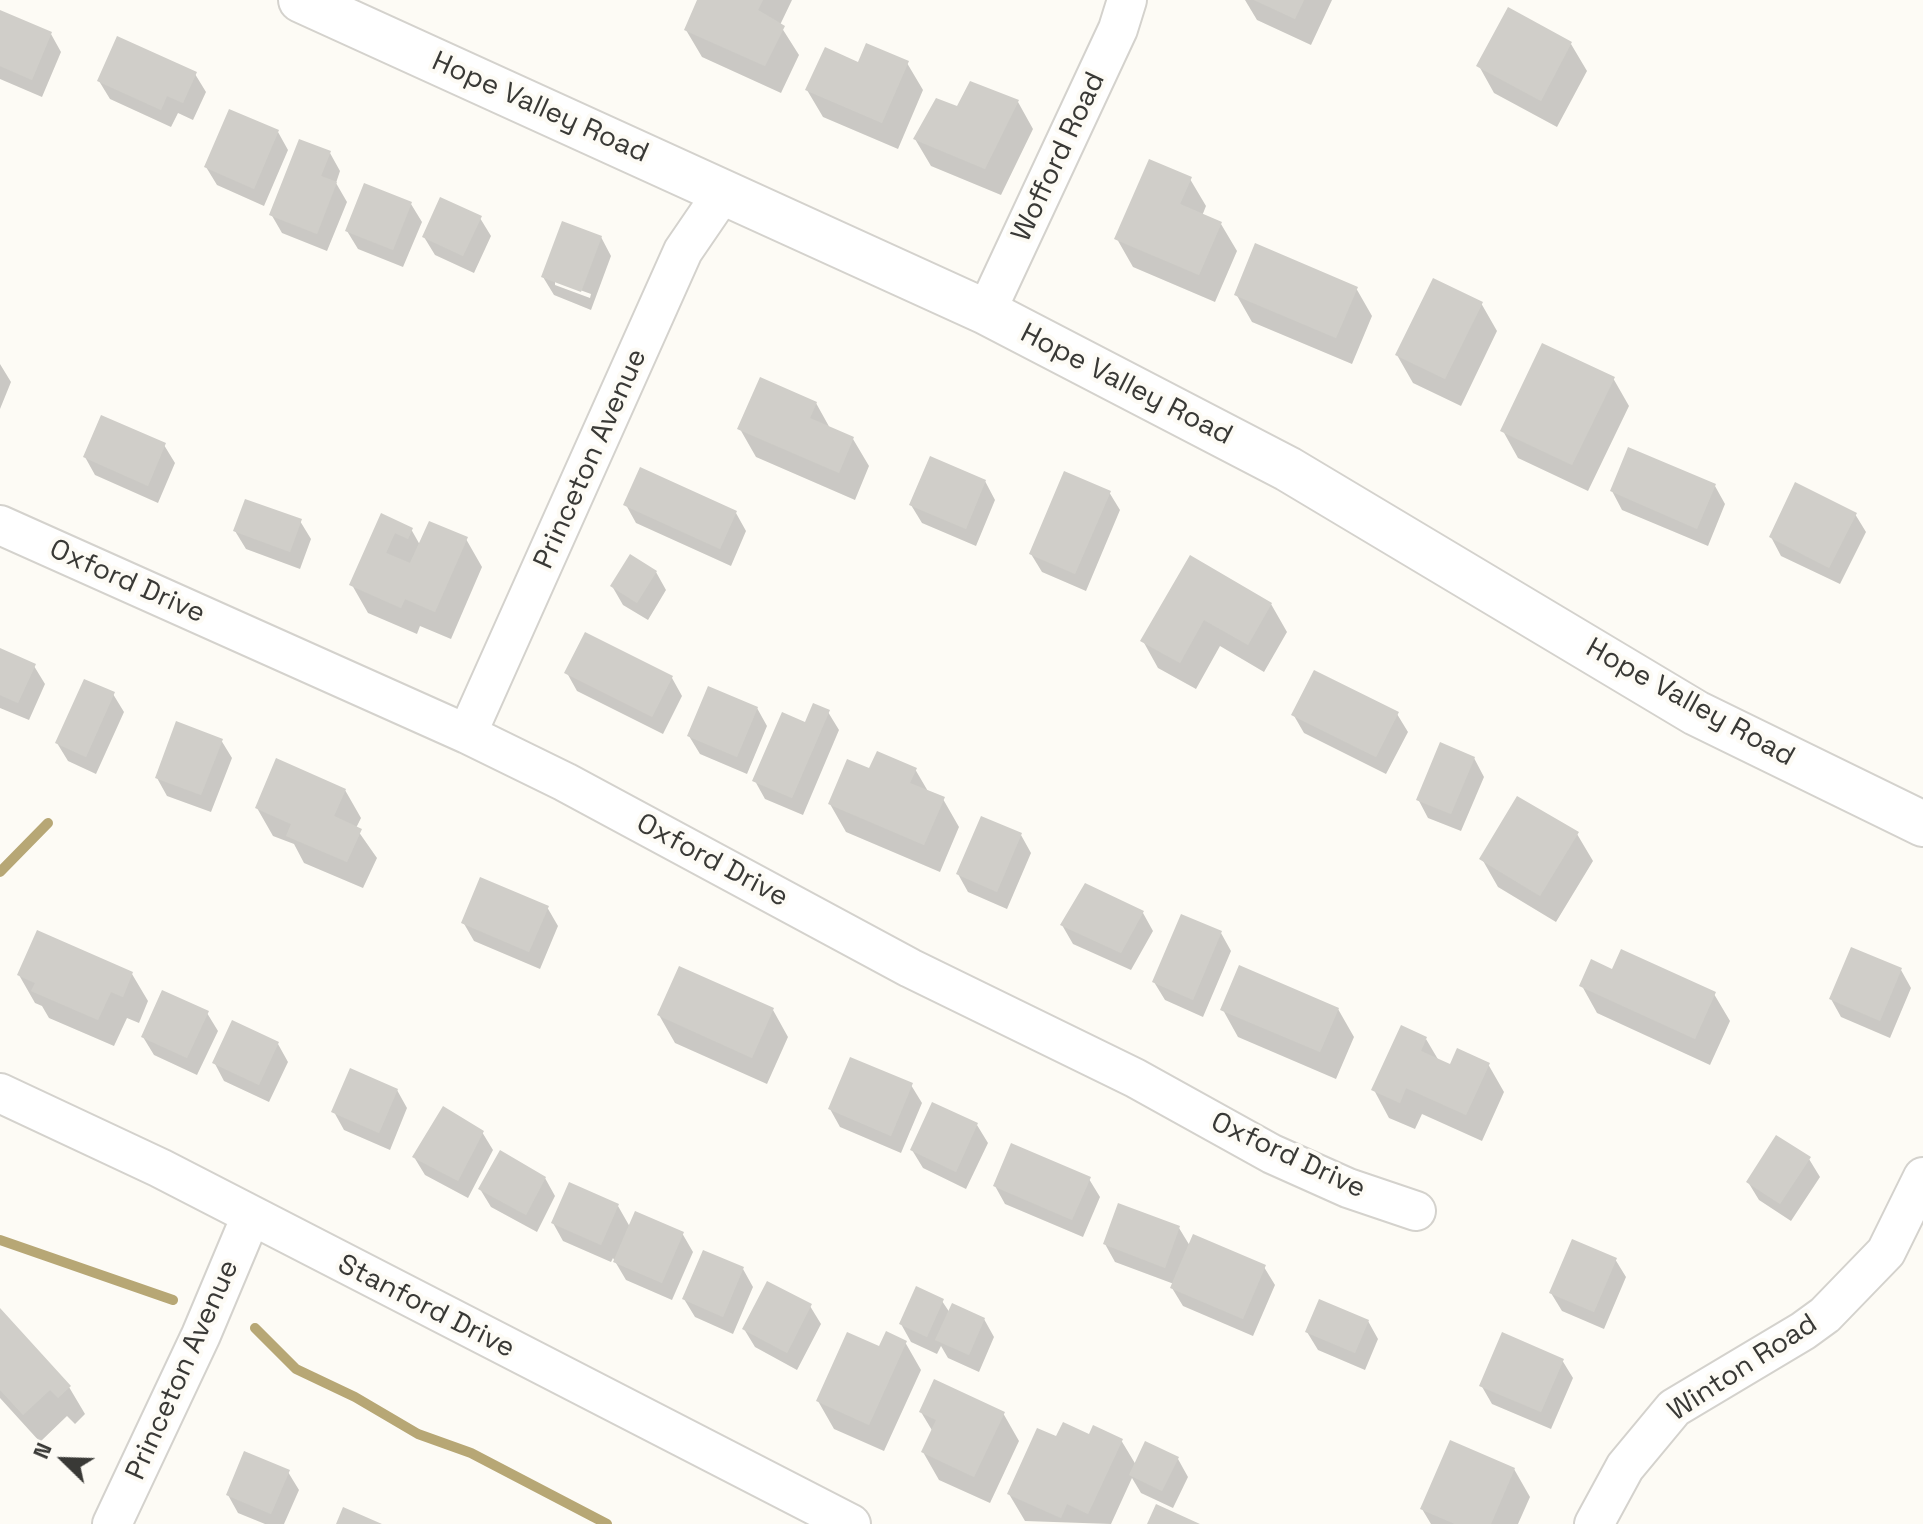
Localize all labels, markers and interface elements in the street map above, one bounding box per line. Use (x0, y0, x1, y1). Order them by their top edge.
street label: Hope Valley Road (427, 45, 653, 171)
street label: Wofford Road (1005, 67, 1113, 247)
street label: Hope Valley Road (1014, 317, 1238, 453)
street label: Princeton Avenue (527, 344, 655, 574)
street label: Oxford Drive (44, 533, 210, 631)
street label: Hope Valley Road (1580, 632, 1800, 774)
street label: Oxford Drive (631, 807, 793, 915)
street label: Oxford Drive (1205, 1106, 1371, 1206)
street label: Stanford Drive (332, 1248, 520, 1366)
street label: Princeton Avenue (119, 1255, 247, 1485)
street label: Winton Road (1662, 1307, 1824, 1429)
north arrow (24, 1420, 104, 1500)
text: N (26, 1438, 58, 1463)

